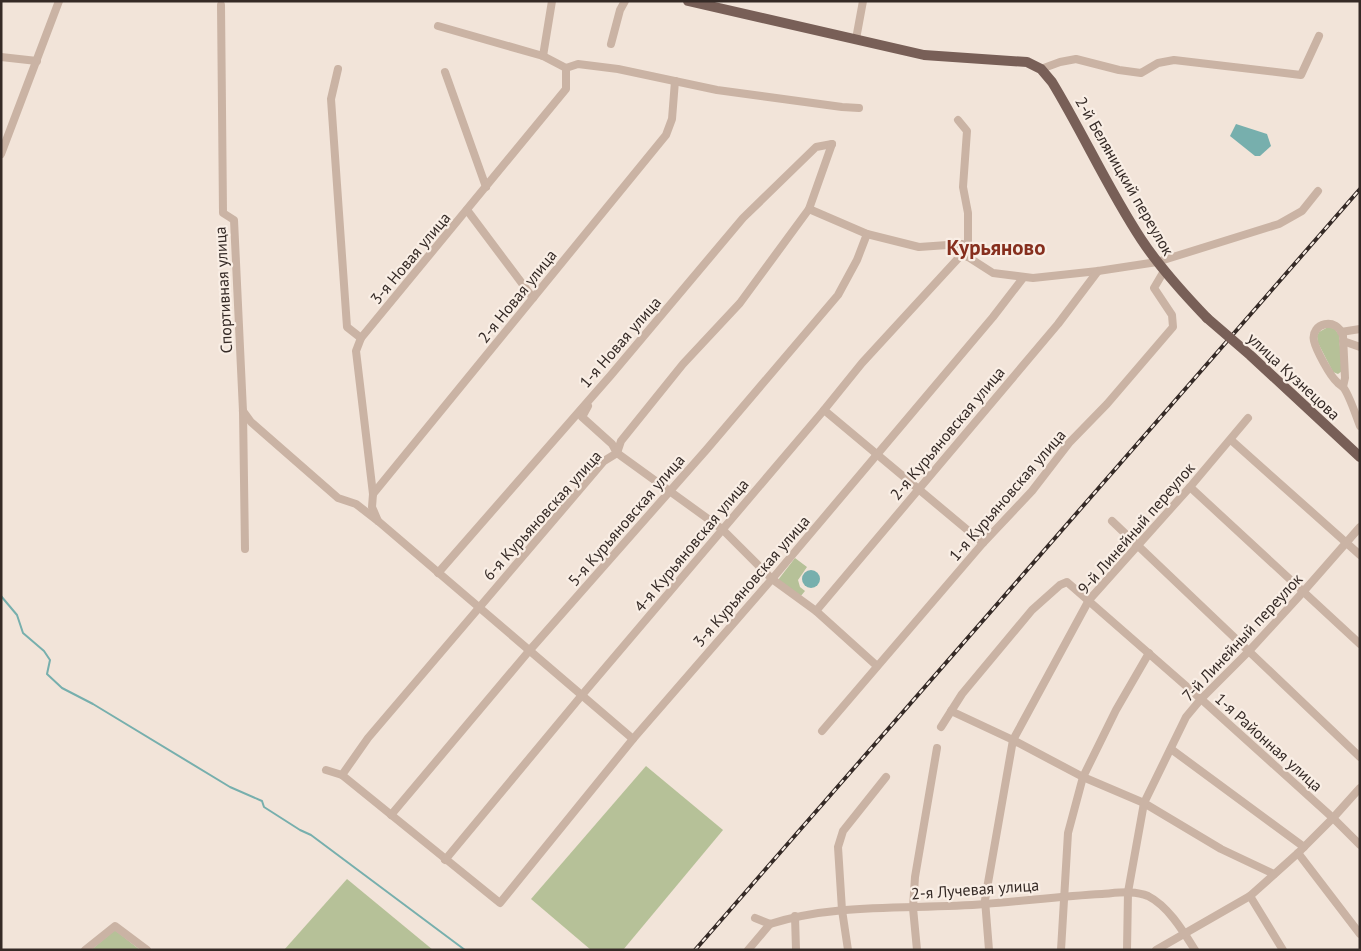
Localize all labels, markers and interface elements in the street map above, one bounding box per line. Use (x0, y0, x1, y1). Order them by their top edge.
street label: 2-й Беляницкий переулок (1071, 93, 1179, 259)
street label: 3-я Новая улица (366, 208, 454, 308)
street label: Спортивная улица (210, 226, 236, 354)
district label: Курьяново (947, 234, 1045, 261)
street label: 2-я Новая улица (473, 245, 561, 347)
street label: 1-я Новая улица (575, 292, 665, 392)
street label: улица Кузнецова (1244, 328, 1344, 424)
street label: 2-я Курьяновская улица (885, 362, 1009, 504)
street label: 1-я Курьяновская улица (944, 425, 1070, 565)
street label: 6-я Курьяновская улица (478, 446, 606, 584)
street label: 5-я Курьяновская улица (563, 450, 689, 590)
street label: 9-й Линейный переулок (1073, 458, 1199, 598)
street label: 4-я Курьяновская улица (629, 474, 753, 616)
street label: 3-я Курьяновская улица (688, 511, 814, 651)
street label: 7-й Линейный переулок (1178, 569, 1307, 705)
street label: 1-я Районная улица (1211, 688, 1327, 796)
street label: 2-я Лучевая улица (910, 875, 1040, 903)

